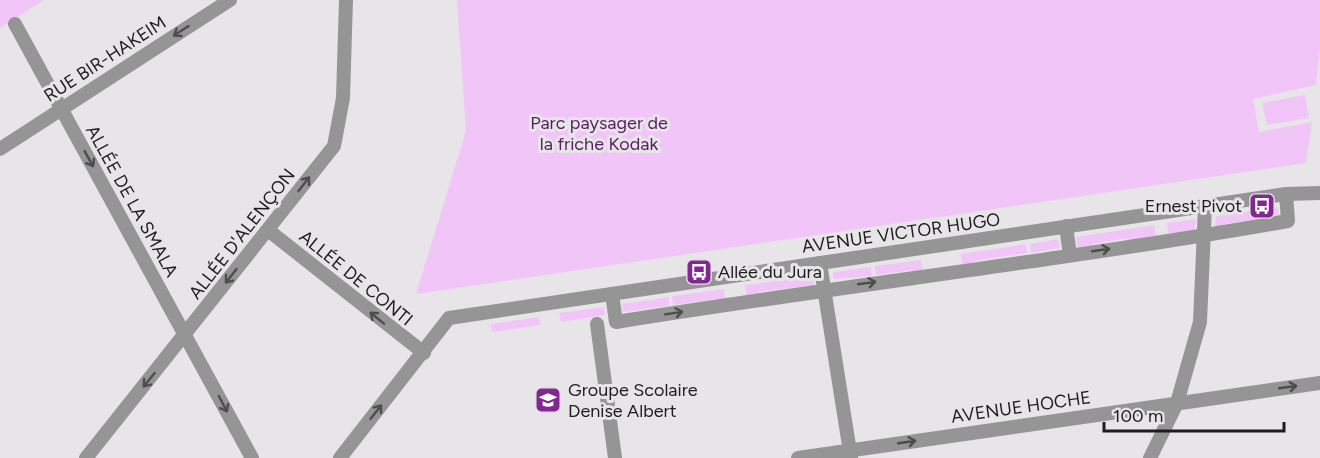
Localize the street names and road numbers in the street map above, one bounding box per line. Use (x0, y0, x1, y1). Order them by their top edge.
street label: RUE BIR-HAKEIM (40, 11, 170, 107)
street label: ALLÉE DE LA SMALA (81, 121, 183, 281)
street label: ALLÉE D'ALENÇON (184, 164, 300, 304)
street label: AVENUE VICTOR HUGO (800, 208, 1002, 258)
street label: ALLÉE DE CONTI (295, 225, 417, 331)
street label: AVENUE HOCHE (950, 386, 1092, 428)

